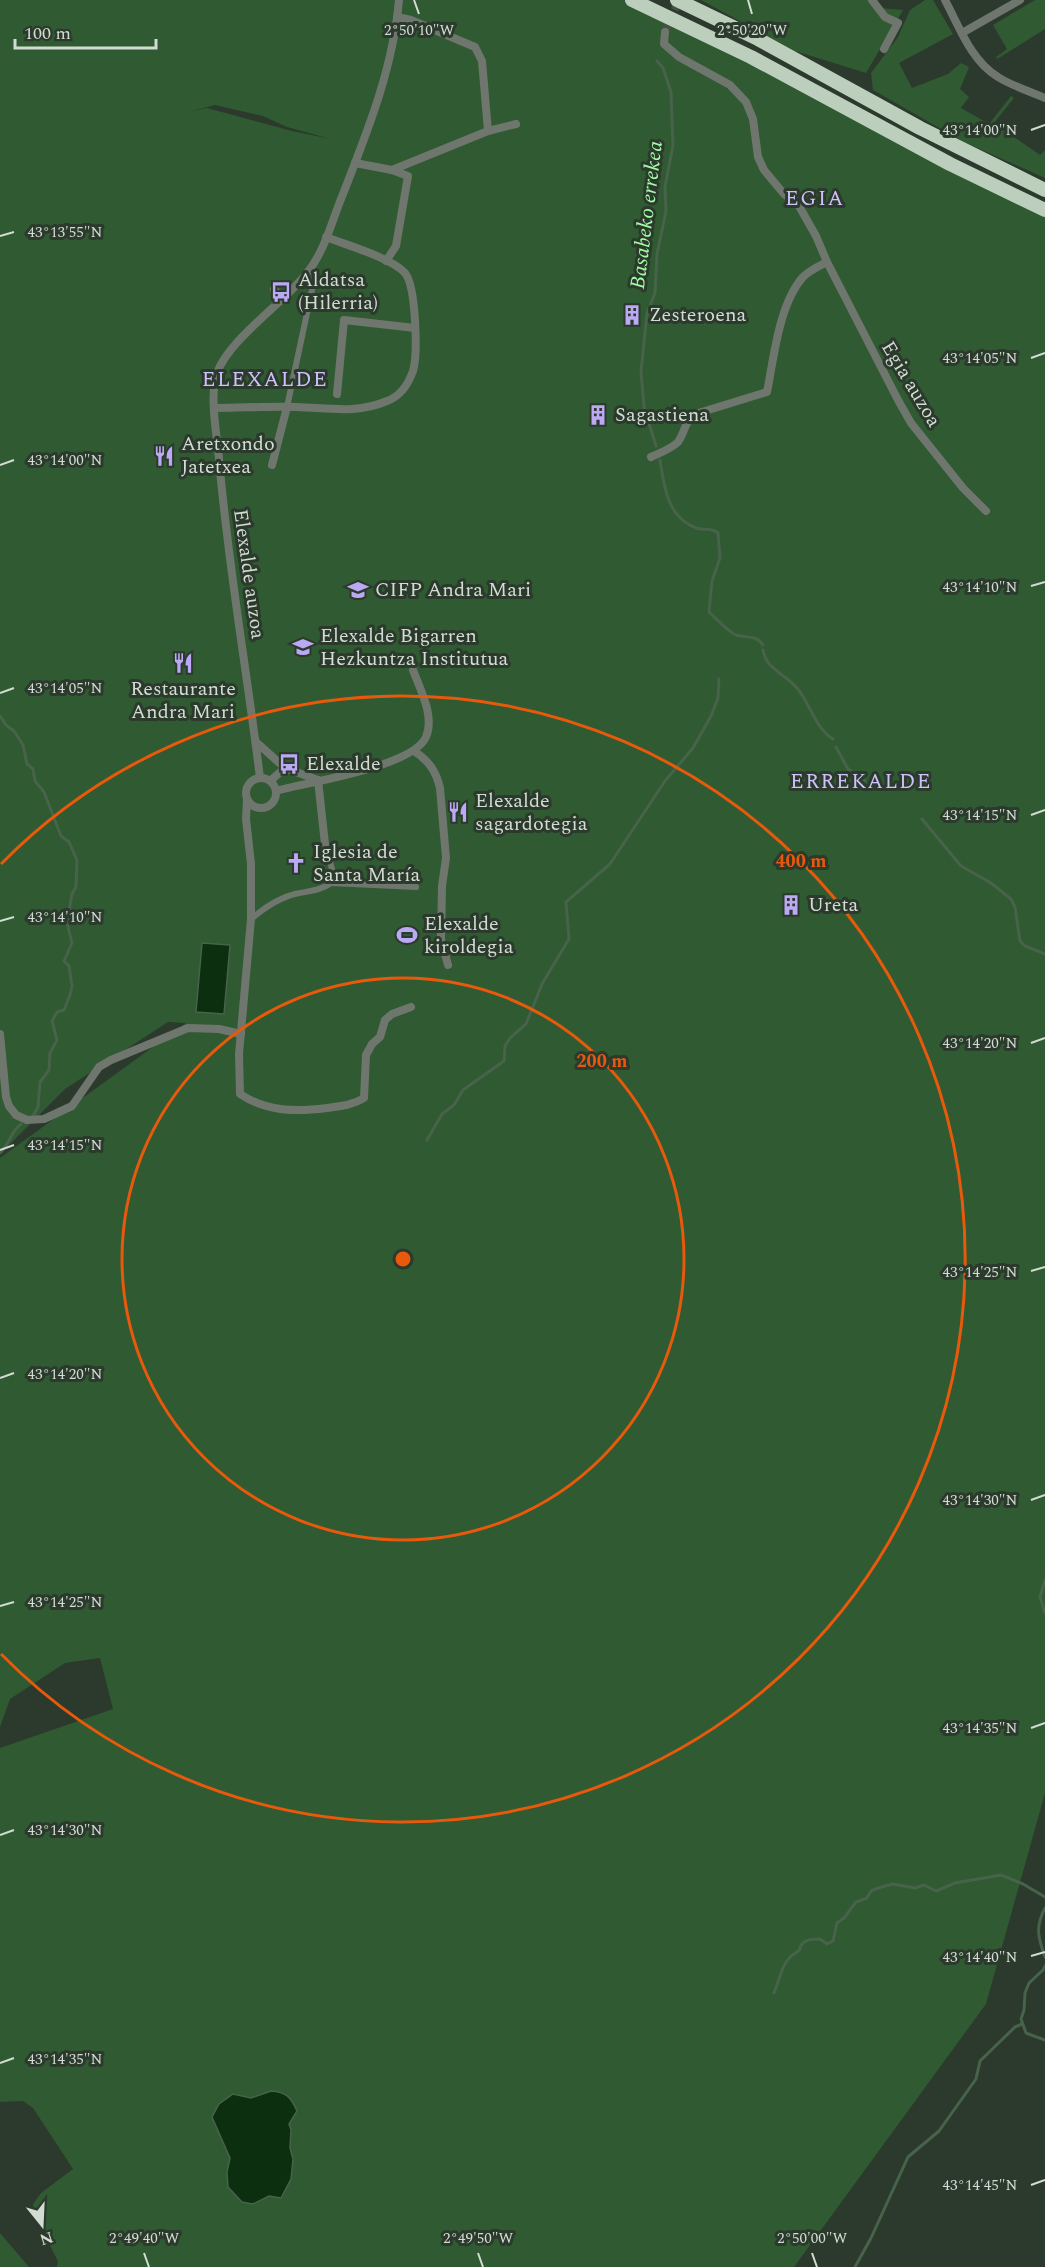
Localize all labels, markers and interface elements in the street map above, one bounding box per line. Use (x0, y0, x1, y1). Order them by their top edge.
scale bar (15, 12, 156, 50)
text: 2°50'10"W (384, 19, 454, 42)
text: 2°50'20"W (717, 19, 787, 42)
text: 100 m (24, 20, 71, 47)
text: 43°14'00"N (943, 119, 1018, 142)
water label: Basabeko errekea (622, 139, 672, 291)
district label: EGIA (785, 183, 845, 215)
text: 43°13'55"N (28, 221, 103, 244)
place label: Aldatsa (Hilerria) (298, 265, 378, 318)
bus stop icon: Aldatsa (Hilerria) (269, 280, 293, 304)
place label: Zesteroena (649, 300, 746, 330)
building icon: Zesteroena (620, 303, 644, 327)
street label: Egia auzoa (873, 335, 949, 433)
text: 43°14'05"N (943, 347, 1018, 370)
district label: ELEXALDE (202, 364, 328, 396)
place label: Sagastiena (615, 400, 709, 430)
building icon: Sagastiena (586, 403, 610, 427)
place label: Aretxondo Jatetxea (181, 429, 275, 482)
restaurant icon: Aretxondo Jatetxea (152, 444, 176, 468)
text: 43°14'00"N (28, 449, 103, 472)
street label: Elexalde auzoa (225, 507, 273, 641)
place label: CIFP Andra Mari (375, 575, 531, 605)
text: 43°14'10"N (943, 576, 1018, 599)
school or university icon: CIFP Andra Mari (346, 578, 370, 602)
place label: Elexalde Bigarren Hezkuntza Institutua (320, 621, 508, 674)
school or university icon: Elexalde Bigarren Hezkuntza Institutua (291, 635, 315, 659)
restaurant icon: Restaurante Andra Mari (171, 651, 195, 675)
place label: Restaurante Andra Mari (130, 674, 236, 727)
text: 43°14'05"N (28, 677, 103, 700)
place label: Elexalde (306, 749, 381, 779)
bus stop icon: Elexalde (277, 752, 301, 776)
district label: ERREKALDE (790, 766, 932, 798)
place label: Elexalde sagardotegia (475, 786, 588, 839)
restaurant icon: Elexalde sagardotegia (446, 800, 470, 824)
text: 43°14'15"N (943, 804, 1018, 827)
place label: Iglesia de Santa María (313, 837, 420, 890)
text: 400 m (775, 848, 827, 875)
church icon: Iglesia de Santa María (284, 851, 308, 875)
place label: Ureta (808, 890, 858, 920)
building icon: Ureta (779, 893, 803, 917)
text: 43°14'10"N (28, 906, 103, 929)
place label: Elexalde kiroldegia (424, 909, 514, 962)
sports icon: Elexalde kiroldegia (395, 923, 419, 947)
text: 43°14'20"N (943, 1032, 1018, 1055)
text: 200 m (576, 1048, 628, 1075)
text: 43°14'15"N (28, 1134, 103, 1157)
centre of rings (393, 1249, 413, 1269)
text: 43°14'25"N (943, 1261, 1018, 1284)
text: 43°14'20"N (28, 1363, 103, 1386)
text: 43°14'30"N (943, 1489, 1018, 1512)
text: 43°14'25"N (28, 1591, 103, 1614)
text: 43°14'35"N (943, 1717, 1018, 1740)
text: 43°14'30"N (28, 1819, 103, 1842)
text: 43°14'40"N (943, 1946, 1018, 1969)
text: 43°14'35"N (28, 2048, 103, 2071)
text: 43°14'45"N (943, 2174, 1018, 2197)
north arrow (12, 2195, 72, 2255)
text: N (36, 2225, 56, 2252)
text: 2°49'40"W (109, 2227, 179, 2250)
text: 2°49'50"W (443, 2227, 513, 2250)
text: 2°50'00"W (777, 2227, 847, 2250)

